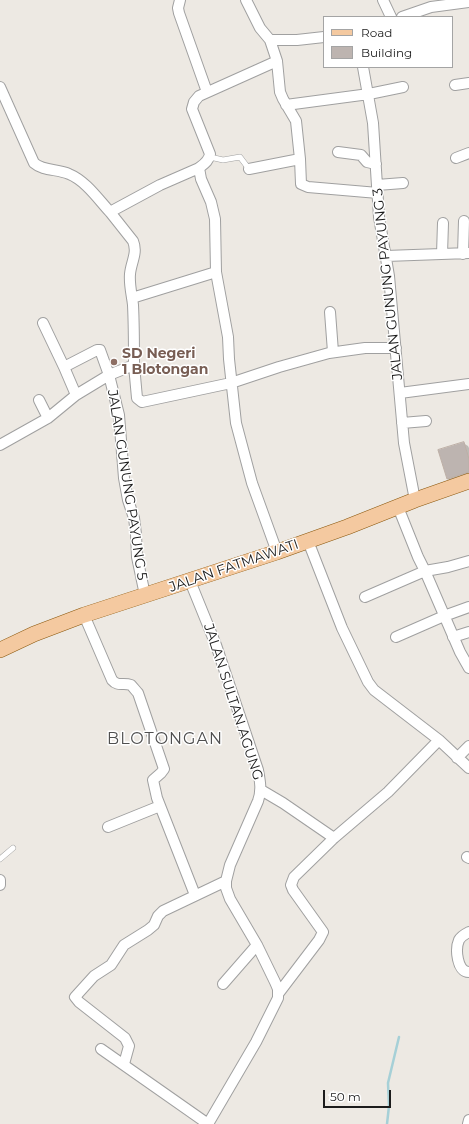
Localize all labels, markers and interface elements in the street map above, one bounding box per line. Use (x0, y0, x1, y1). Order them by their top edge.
legend (323, 16, 453, 68)
text: Road (361, 25, 392, 40)
text: Building (361, 45, 412, 60)
street label: JALAN GUNUNG PAYUNG 3 (370, 187, 406, 381)
place label: SD Negeri 1 Blotongan (122, 346, 208, 378)
marker: SD Negeri 1 Blotongan (109, 357, 119, 367)
street label: JALAN GUNUNG PAYUNG 5 (104, 388, 150, 582)
street label: JALAN FATMAWATI (167, 536, 301, 596)
street label: JALAN SULTAN AGUNG (200, 622, 266, 782)
district label: BLOTONGAN (107, 729, 223, 749)
scale bar (325, 1082, 393, 1108)
text: 50 m (330, 1089, 361, 1104)

